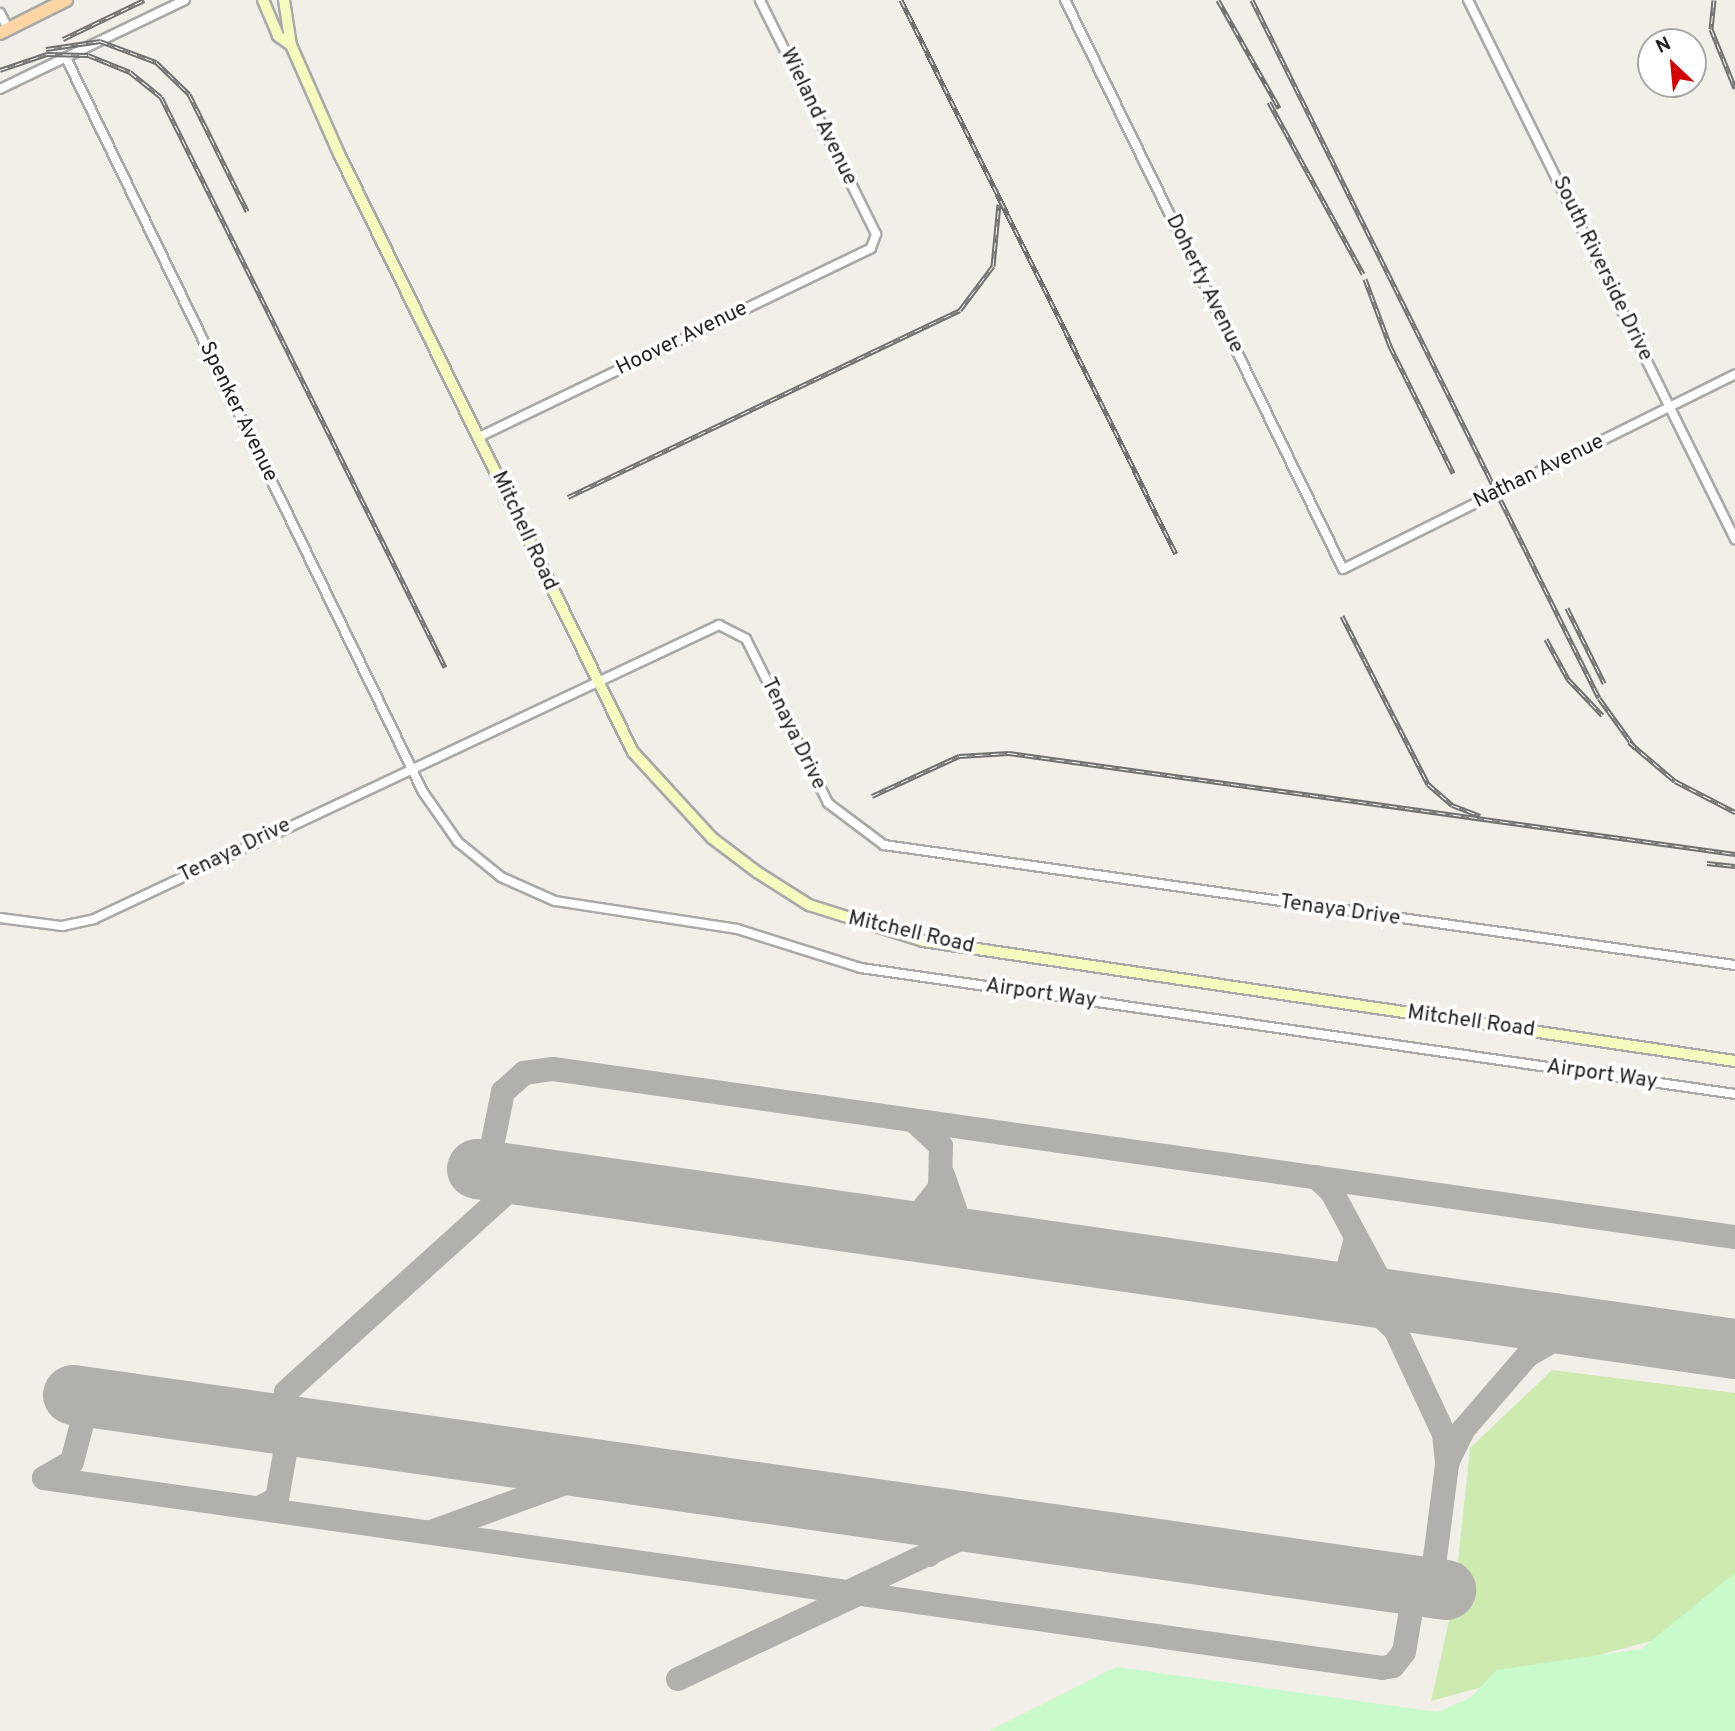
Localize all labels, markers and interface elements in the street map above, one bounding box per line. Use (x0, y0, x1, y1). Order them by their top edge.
north arrow (1637, 28, 1707, 98)
text: N (1652, 32, 1675, 60)
street label: Wieland Avenue (774, 44, 862, 190)
street label: South Riverside Drive (1546, 173, 1658, 365)
street label: Doherty Avenue (1159, 210, 1249, 358)
street label: Hoover Avenue (612, 296, 752, 382)
street label: Spenker Avenue (193, 338, 283, 486)
street label: Nathan Avenue (1469, 429, 1609, 515)
street label: Mitchell Road (485, 467, 563, 595)
street label: Tenaya Drive (755, 674, 831, 794)
street label: Tenaya Drive (175, 813, 295, 889)
street label: Tenaya Drive (1278, 890, 1402, 932)
street label: Mitchell Road (846, 906, 976, 960)
street label: Airport Way (984, 974, 1098, 1014)
street label: Mitchell Road (1406, 1001, 1536, 1043)
street label: Airport Way (1545, 1055, 1659, 1095)

